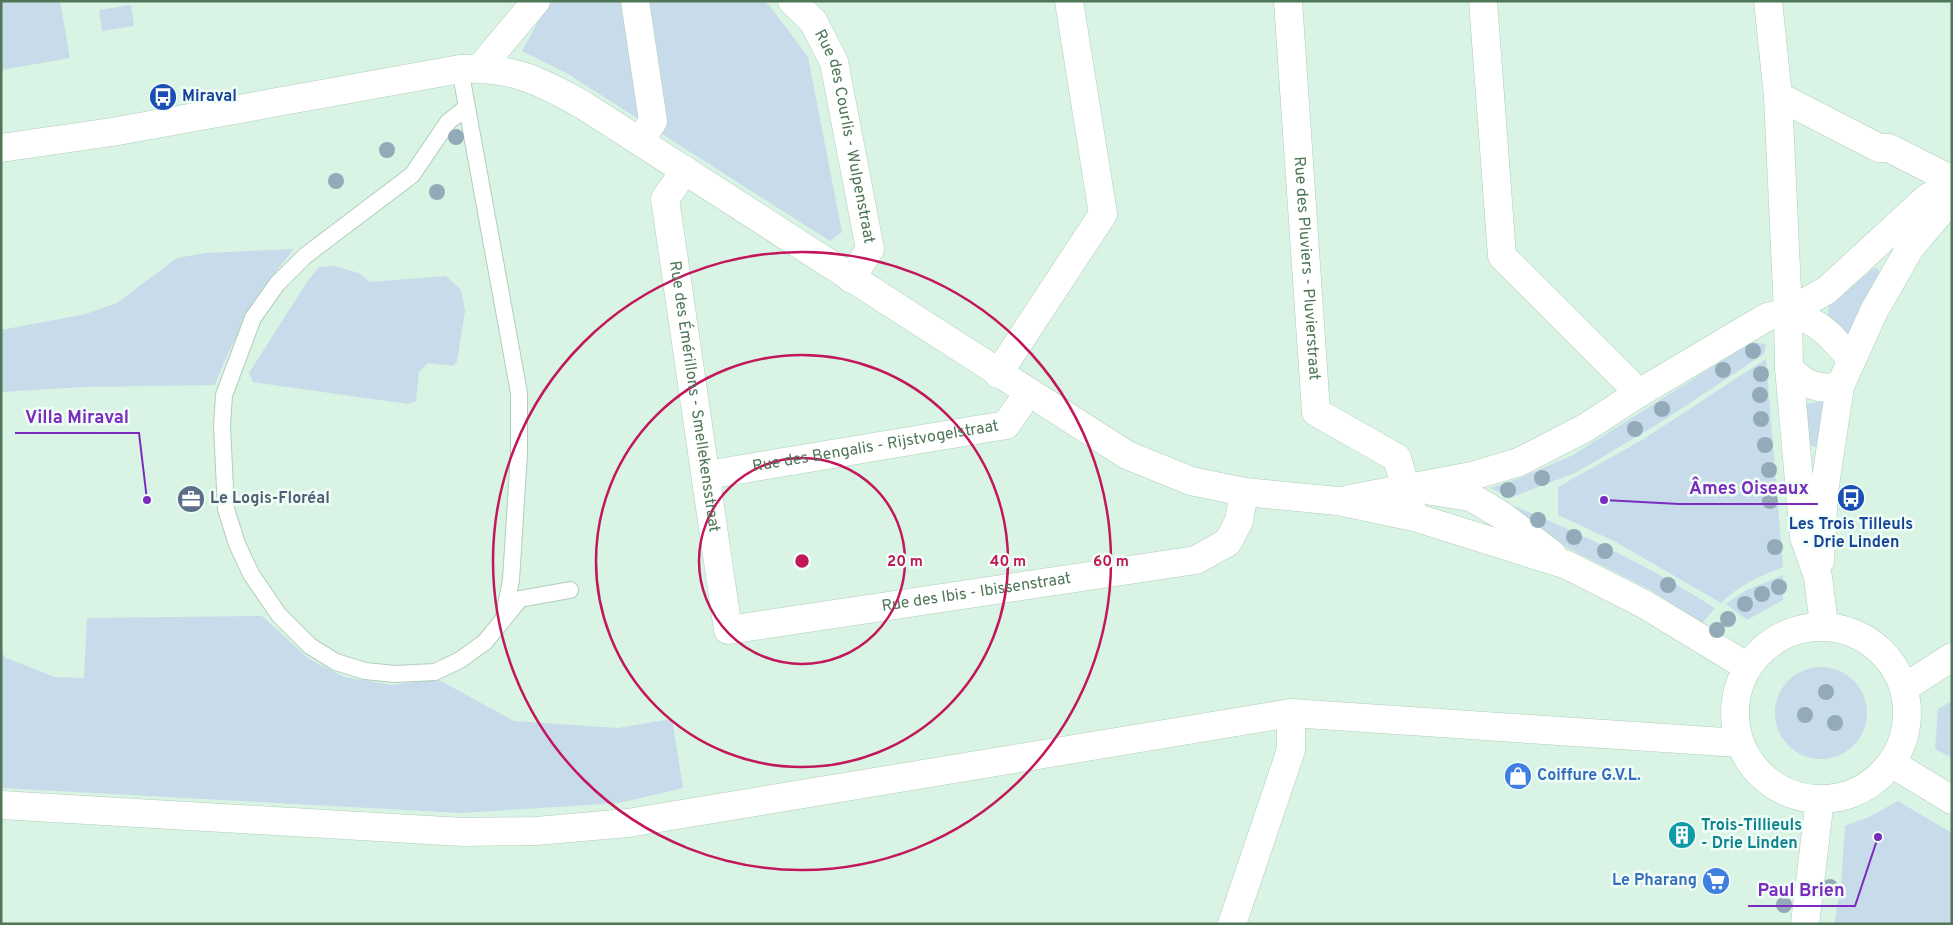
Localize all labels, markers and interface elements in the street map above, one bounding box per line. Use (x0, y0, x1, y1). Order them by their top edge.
street label: Rue des Courlis - Wulpenstraat (809, 26, 879, 245)
bus stop icon: Miraval (148, 82, 178, 112)
place label: Miraval (182, 87, 237, 107)
street label: Rue des Pluviers - Pluvierstraat (1289, 156, 1324, 381)
street label: Rue des Émérillons - Smellekensstraat (664, 260, 724, 534)
callout: Villa Miraval (15, 400, 139, 433)
text: Villa Miraval (25, 407, 129, 430)
street label: Rue des Bengalis - Rijstvogelstraat (751, 416, 1000, 477)
callout: Âmes Oiseaux (1679, 471, 1818, 504)
text: Âmes Oiseaux (1689, 476, 1809, 501)
bus stop icon: Les Trois Tilleuls - Drie Linden (1836, 483, 1866, 513)
office icon: Le Logis-Floréal (176, 484, 206, 514)
place label: Le Logis-Floréal (210, 489, 330, 509)
place label: Les Trois Tilleuls - Drie Linden (1789, 515, 1913, 553)
centre of rings (793, 552, 811, 570)
text: 20 m (887, 553, 923, 572)
text: 40 m (990, 553, 1026, 572)
text: 60 m (1093, 553, 1129, 572)
street label: Rue des Ibis - Ibissenstraat (880, 569, 1072, 617)
shop icon: Coiffure G.V.L. (1503, 761, 1533, 791)
place label: Coiffure G.V.L. (1537, 766, 1641, 786)
place label: Trois-Tillieuls - Drie Linden (1701, 816, 1802, 854)
building icon: Trois-Tillieuls - Drie Linden (1667, 820, 1697, 850)
supermarket icon: Le Pharang (1701, 866, 1731, 896)
place label: Le Pharang (1612, 871, 1697, 891)
callout: Paul Brien (1748, 873, 1855, 906)
text: Paul Brien (1757, 880, 1845, 903)

